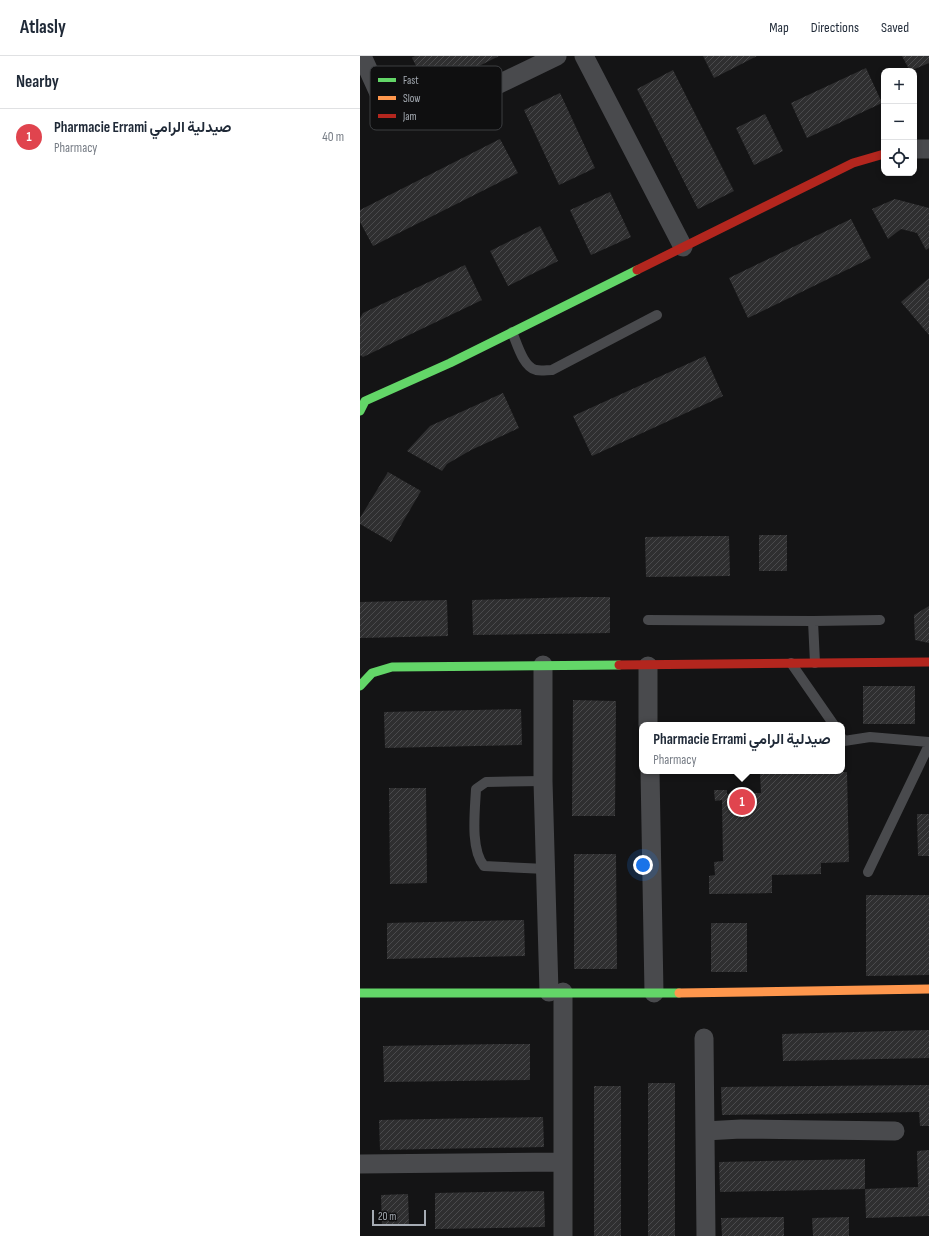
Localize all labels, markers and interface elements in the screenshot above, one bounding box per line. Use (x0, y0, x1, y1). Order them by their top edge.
text: Atlasly (20, 16, 66, 39)
text: Map (769, 19, 789, 36)
text: Directions (811, 19, 859, 36)
text: Saved (881, 19, 909, 36)
legend (370, 66, 502, 130)
map controls (881, 68, 917, 176)
button: + (881, 68, 917, 104)
text: Nearby (16, 72, 59, 92)
text: Fast (403, 74, 419, 87)
text: Slow (403, 92, 420, 105)
button: − (881, 104, 917, 140)
text: Jam (402, 110, 417, 123)
text: Pharmacie Errami صيدلية الرامي (54, 118, 232, 137)
text: 1 (26, 129, 32, 145)
text: 40 m (322, 129, 344, 145)
text: Pharmacy (54, 140, 97, 156)
button: locate (881, 140, 917, 176)
popup (639, 722, 845, 774)
text: Pharmacie Errami صيدلية الرامي (653, 730, 831, 749)
text: Pharmacy (653, 752, 697, 768)
pin: 1 (729, 787, 755, 817)
your location (633, 855, 653, 875)
scale bar (372, 1208, 426, 1227)
text: 20 m (378, 1210, 396, 1223)

